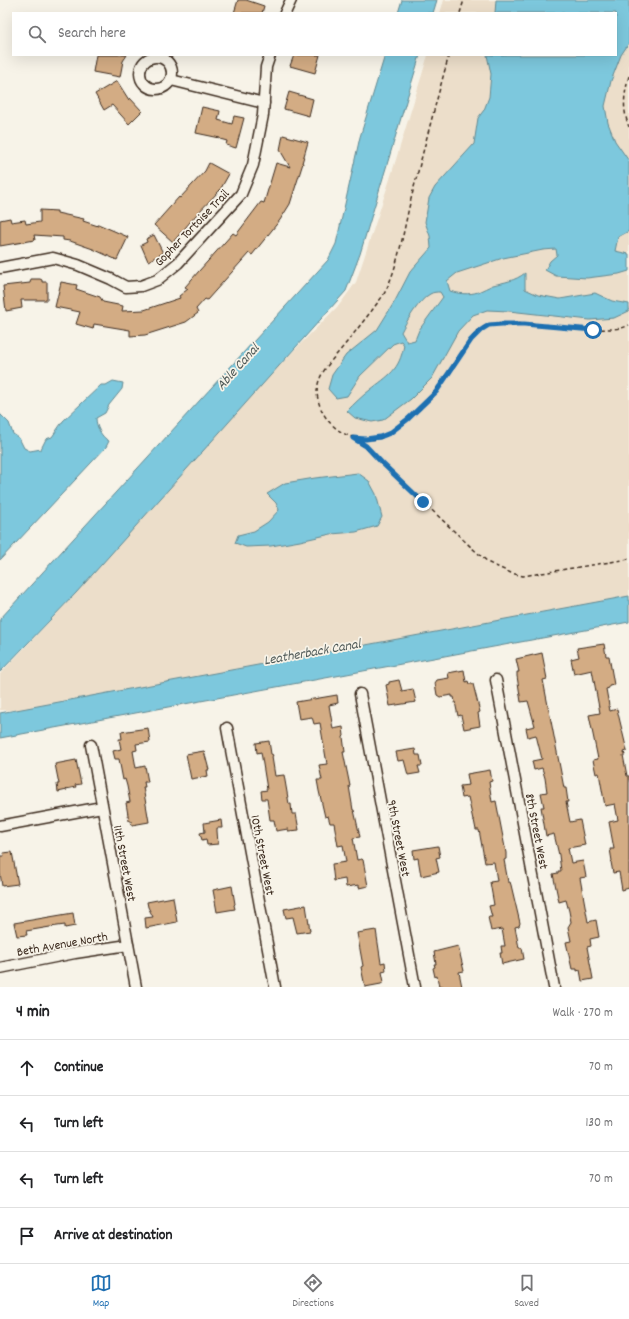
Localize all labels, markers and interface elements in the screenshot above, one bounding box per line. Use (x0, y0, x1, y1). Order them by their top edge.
search box (12, 12, 617, 56)
icon: search (26, 23, 48, 45)
text: Search here (58, 23, 126, 45)
street label: Gopher Tortoise Trail (151, 186, 235, 272)
route start (584, 321, 602, 339)
water label: Able Canal (212, 339, 266, 395)
route end (414, 493, 432, 511)
water label: Leatherback Canal (262, 634, 364, 671)
street label: 8th Street West (519, 792, 552, 871)
street label: 9th Street West (381, 799, 414, 879)
street label: 10th Street West (244, 814, 279, 898)
street label: 11th Street West (107, 824, 140, 903)
street label: Beth Avenue North (16, 928, 109, 963)
text: 4 min (16, 1001, 50, 1025)
text: Walk · 270 m (552, 1004, 613, 1023)
icon: ahead (16, 1057, 38, 1079)
text: Continue (54, 1057, 103, 1079)
text: 70 m (589, 1058, 613, 1077)
icon: left (16, 1113, 38, 1135)
text: Turn left (54, 1113, 103, 1135)
text: 130 m (585, 1114, 613, 1133)
icon: left (16, 1169, 38, 1191)
text: Turn left (54, 1169, 103, 1191)
text: 70 m (589, 1170, 613, 1189)
icon: arrive (16, 1225, 38, 1247)
text: Arrive at destination (54, 1225, 172, 1247)
tab: Map (90, 1272, 112, 1312)
tab: Directions (292, 1272, 334, 1312)
tab: Saved (514, 1272, 539, 1312)

